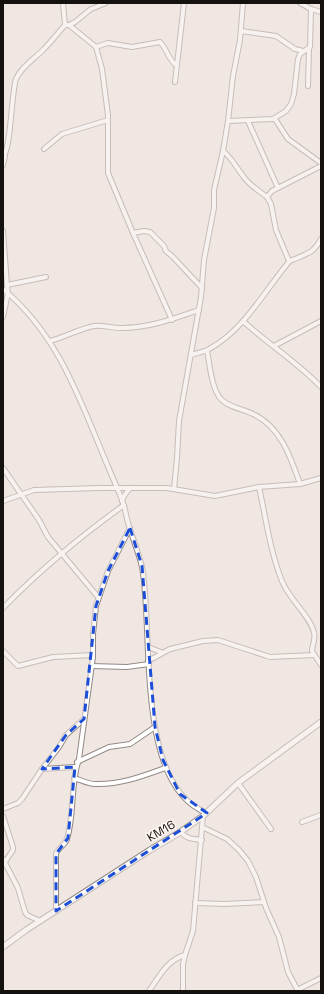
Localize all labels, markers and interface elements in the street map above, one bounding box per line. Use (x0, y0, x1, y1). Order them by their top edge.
street label: KM16 (144, 817, 178, 845)

